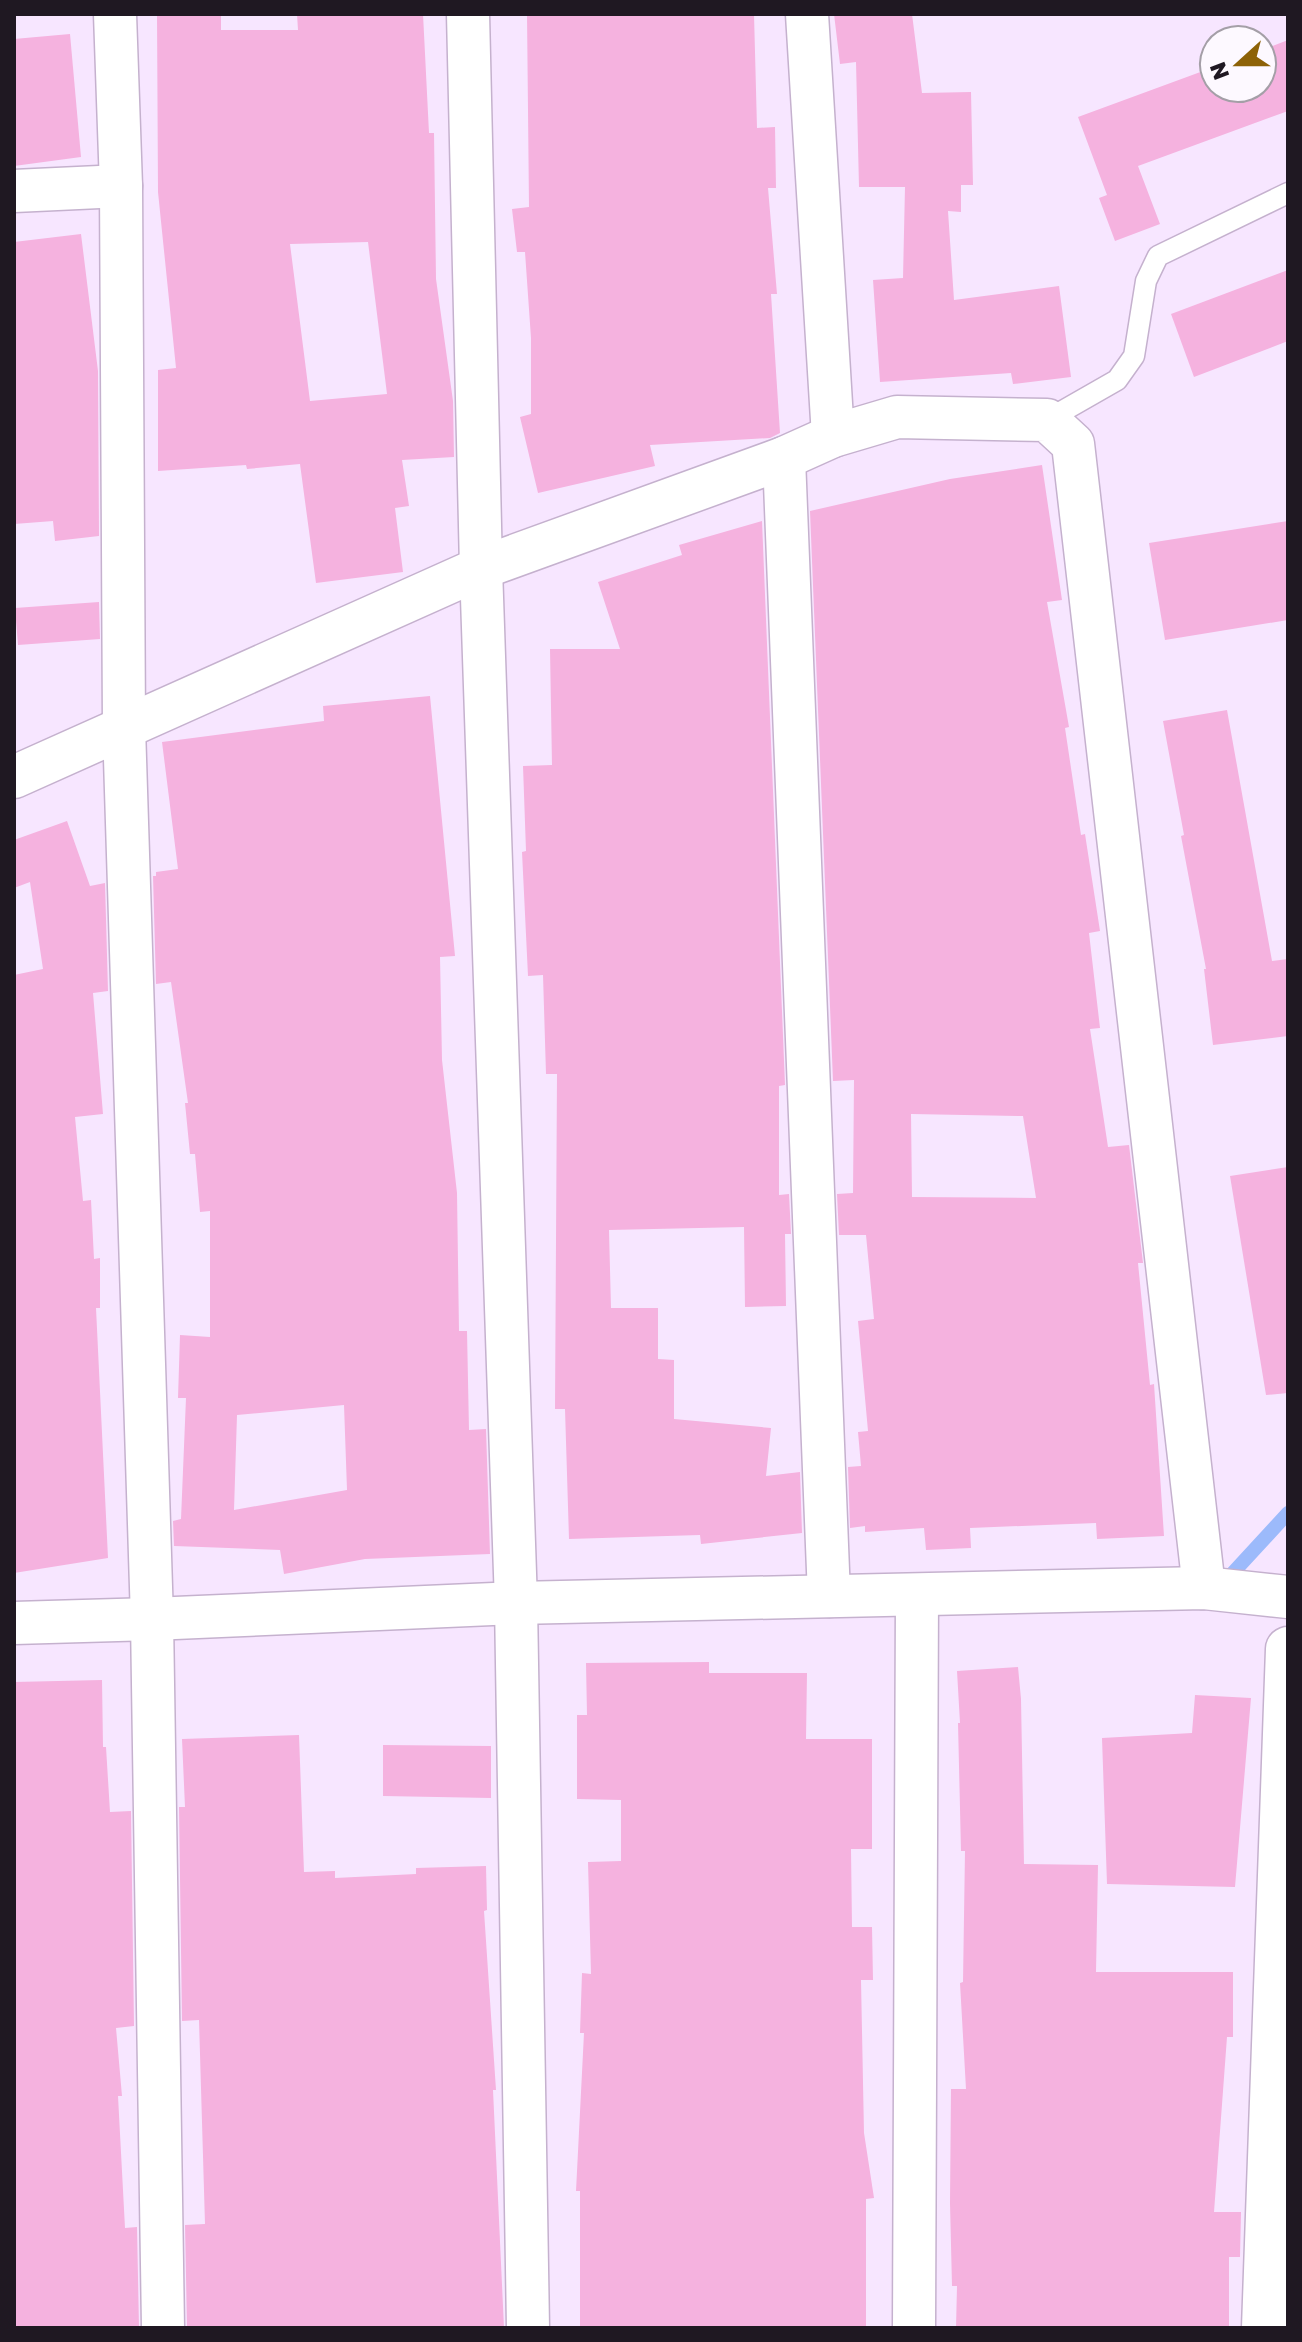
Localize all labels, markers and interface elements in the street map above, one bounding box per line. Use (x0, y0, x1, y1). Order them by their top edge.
north arrow (1198, 24, 1278, 104)
text: N (1203, 59, 1234, 84)

